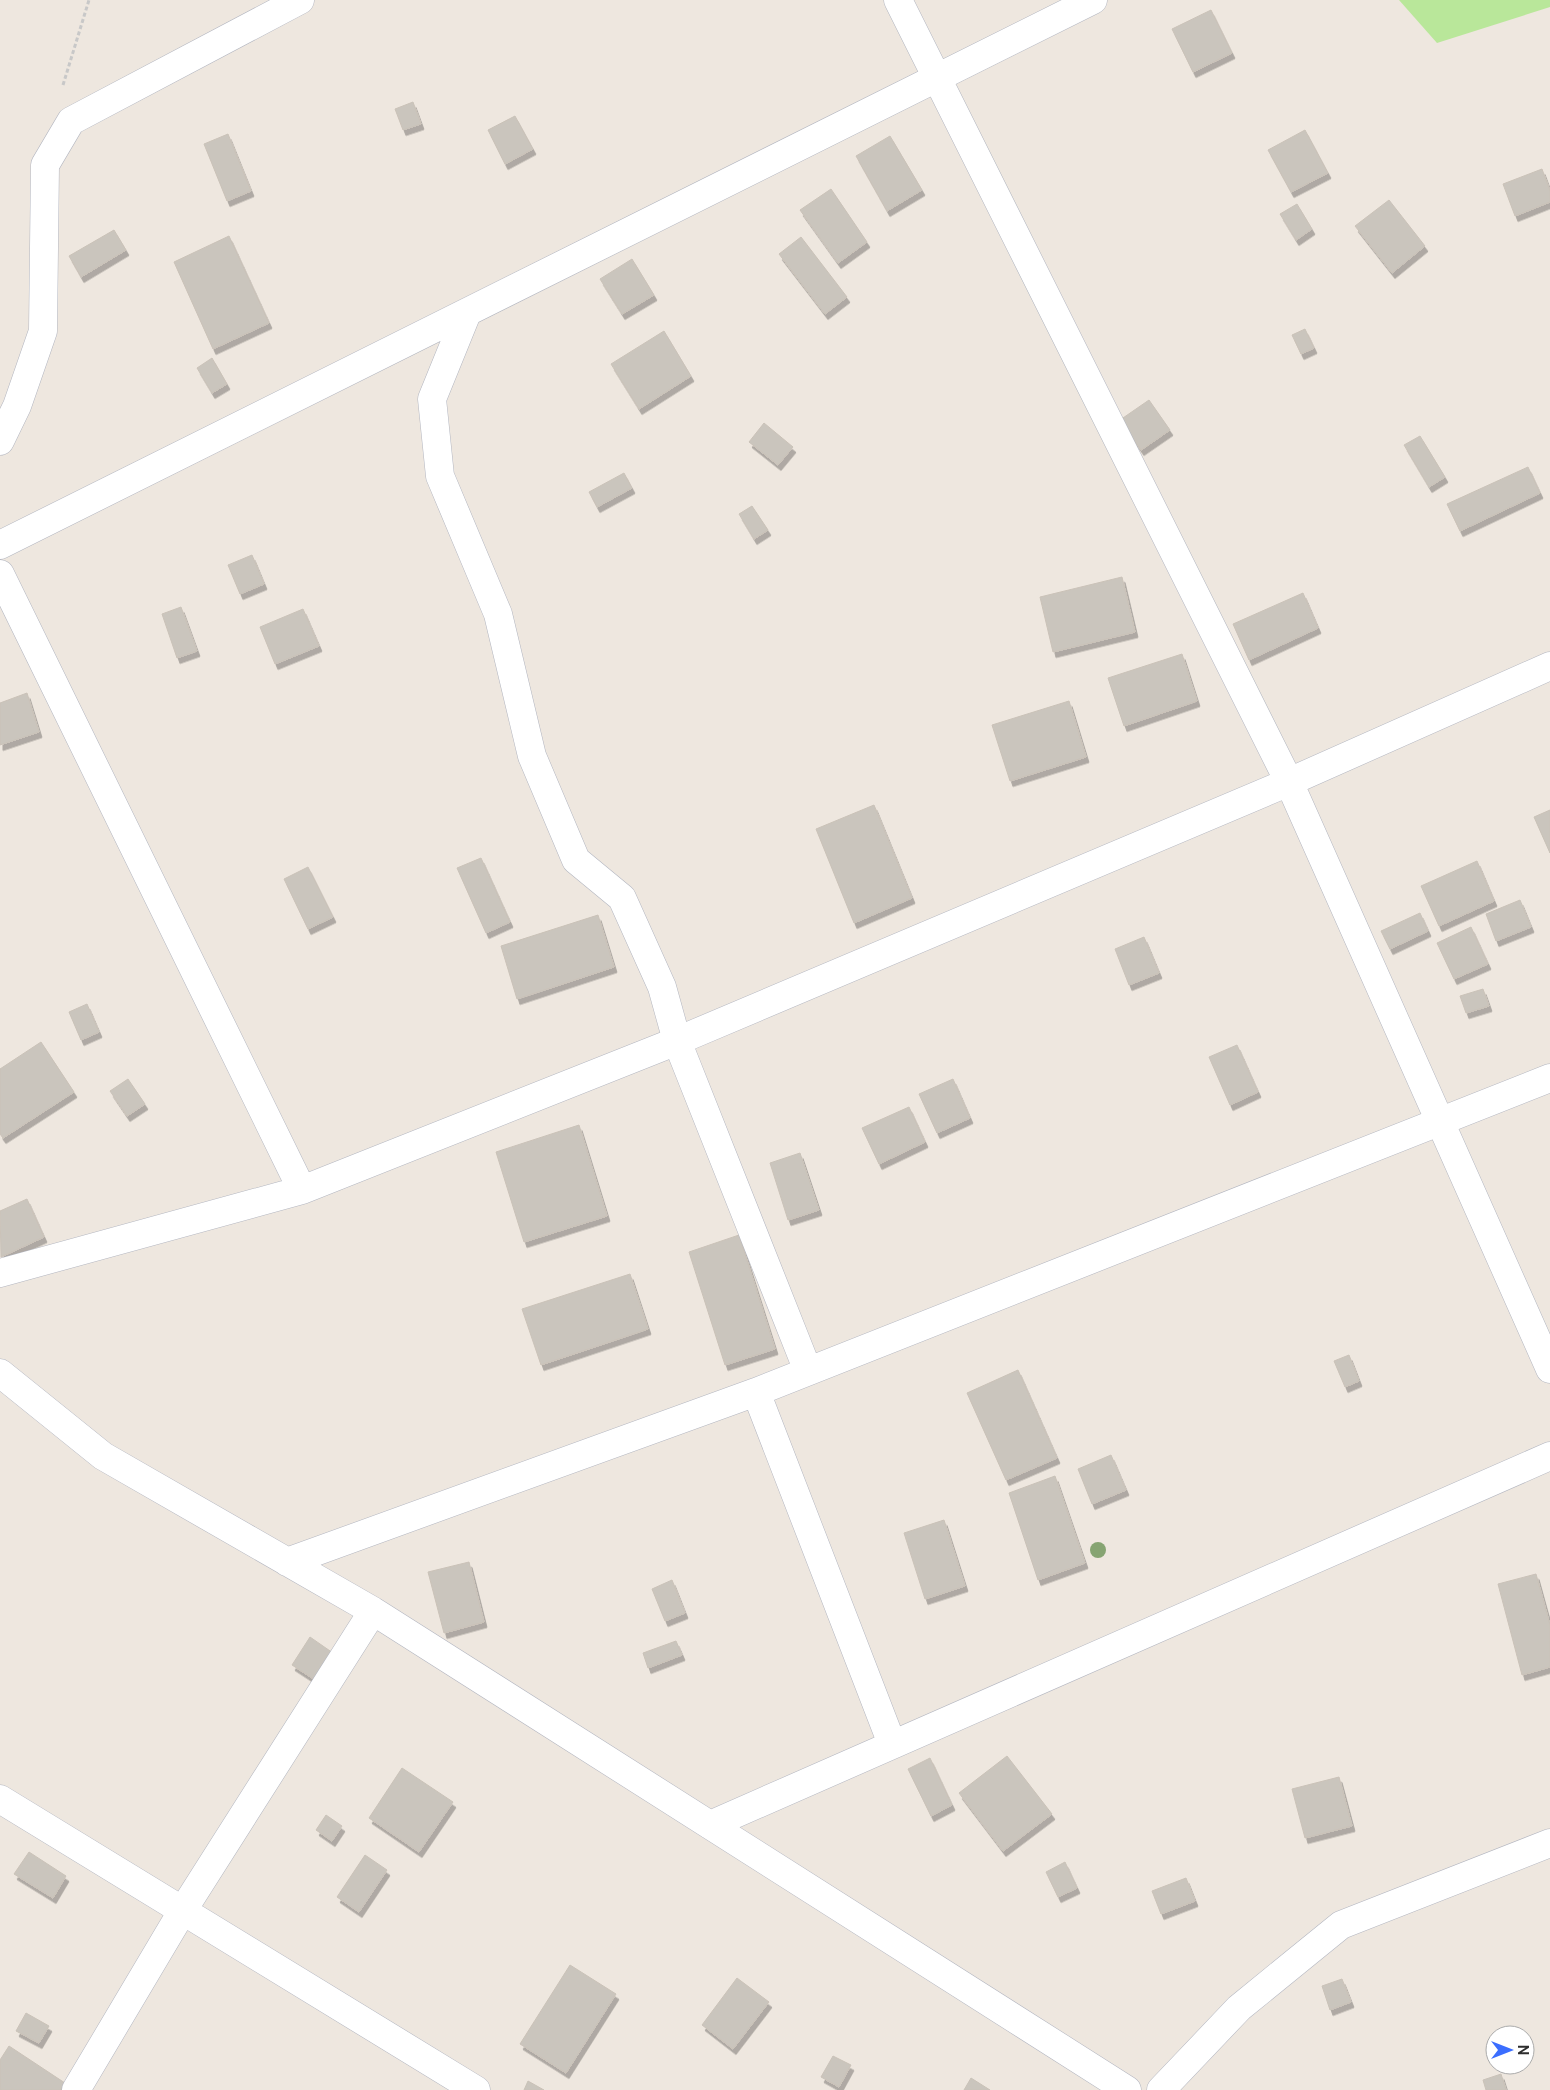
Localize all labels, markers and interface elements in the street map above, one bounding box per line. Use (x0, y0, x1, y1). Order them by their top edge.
north arrow (1485, 2025, 1535, 2075)
text: N (1515, 2045, 1531, 2055)

